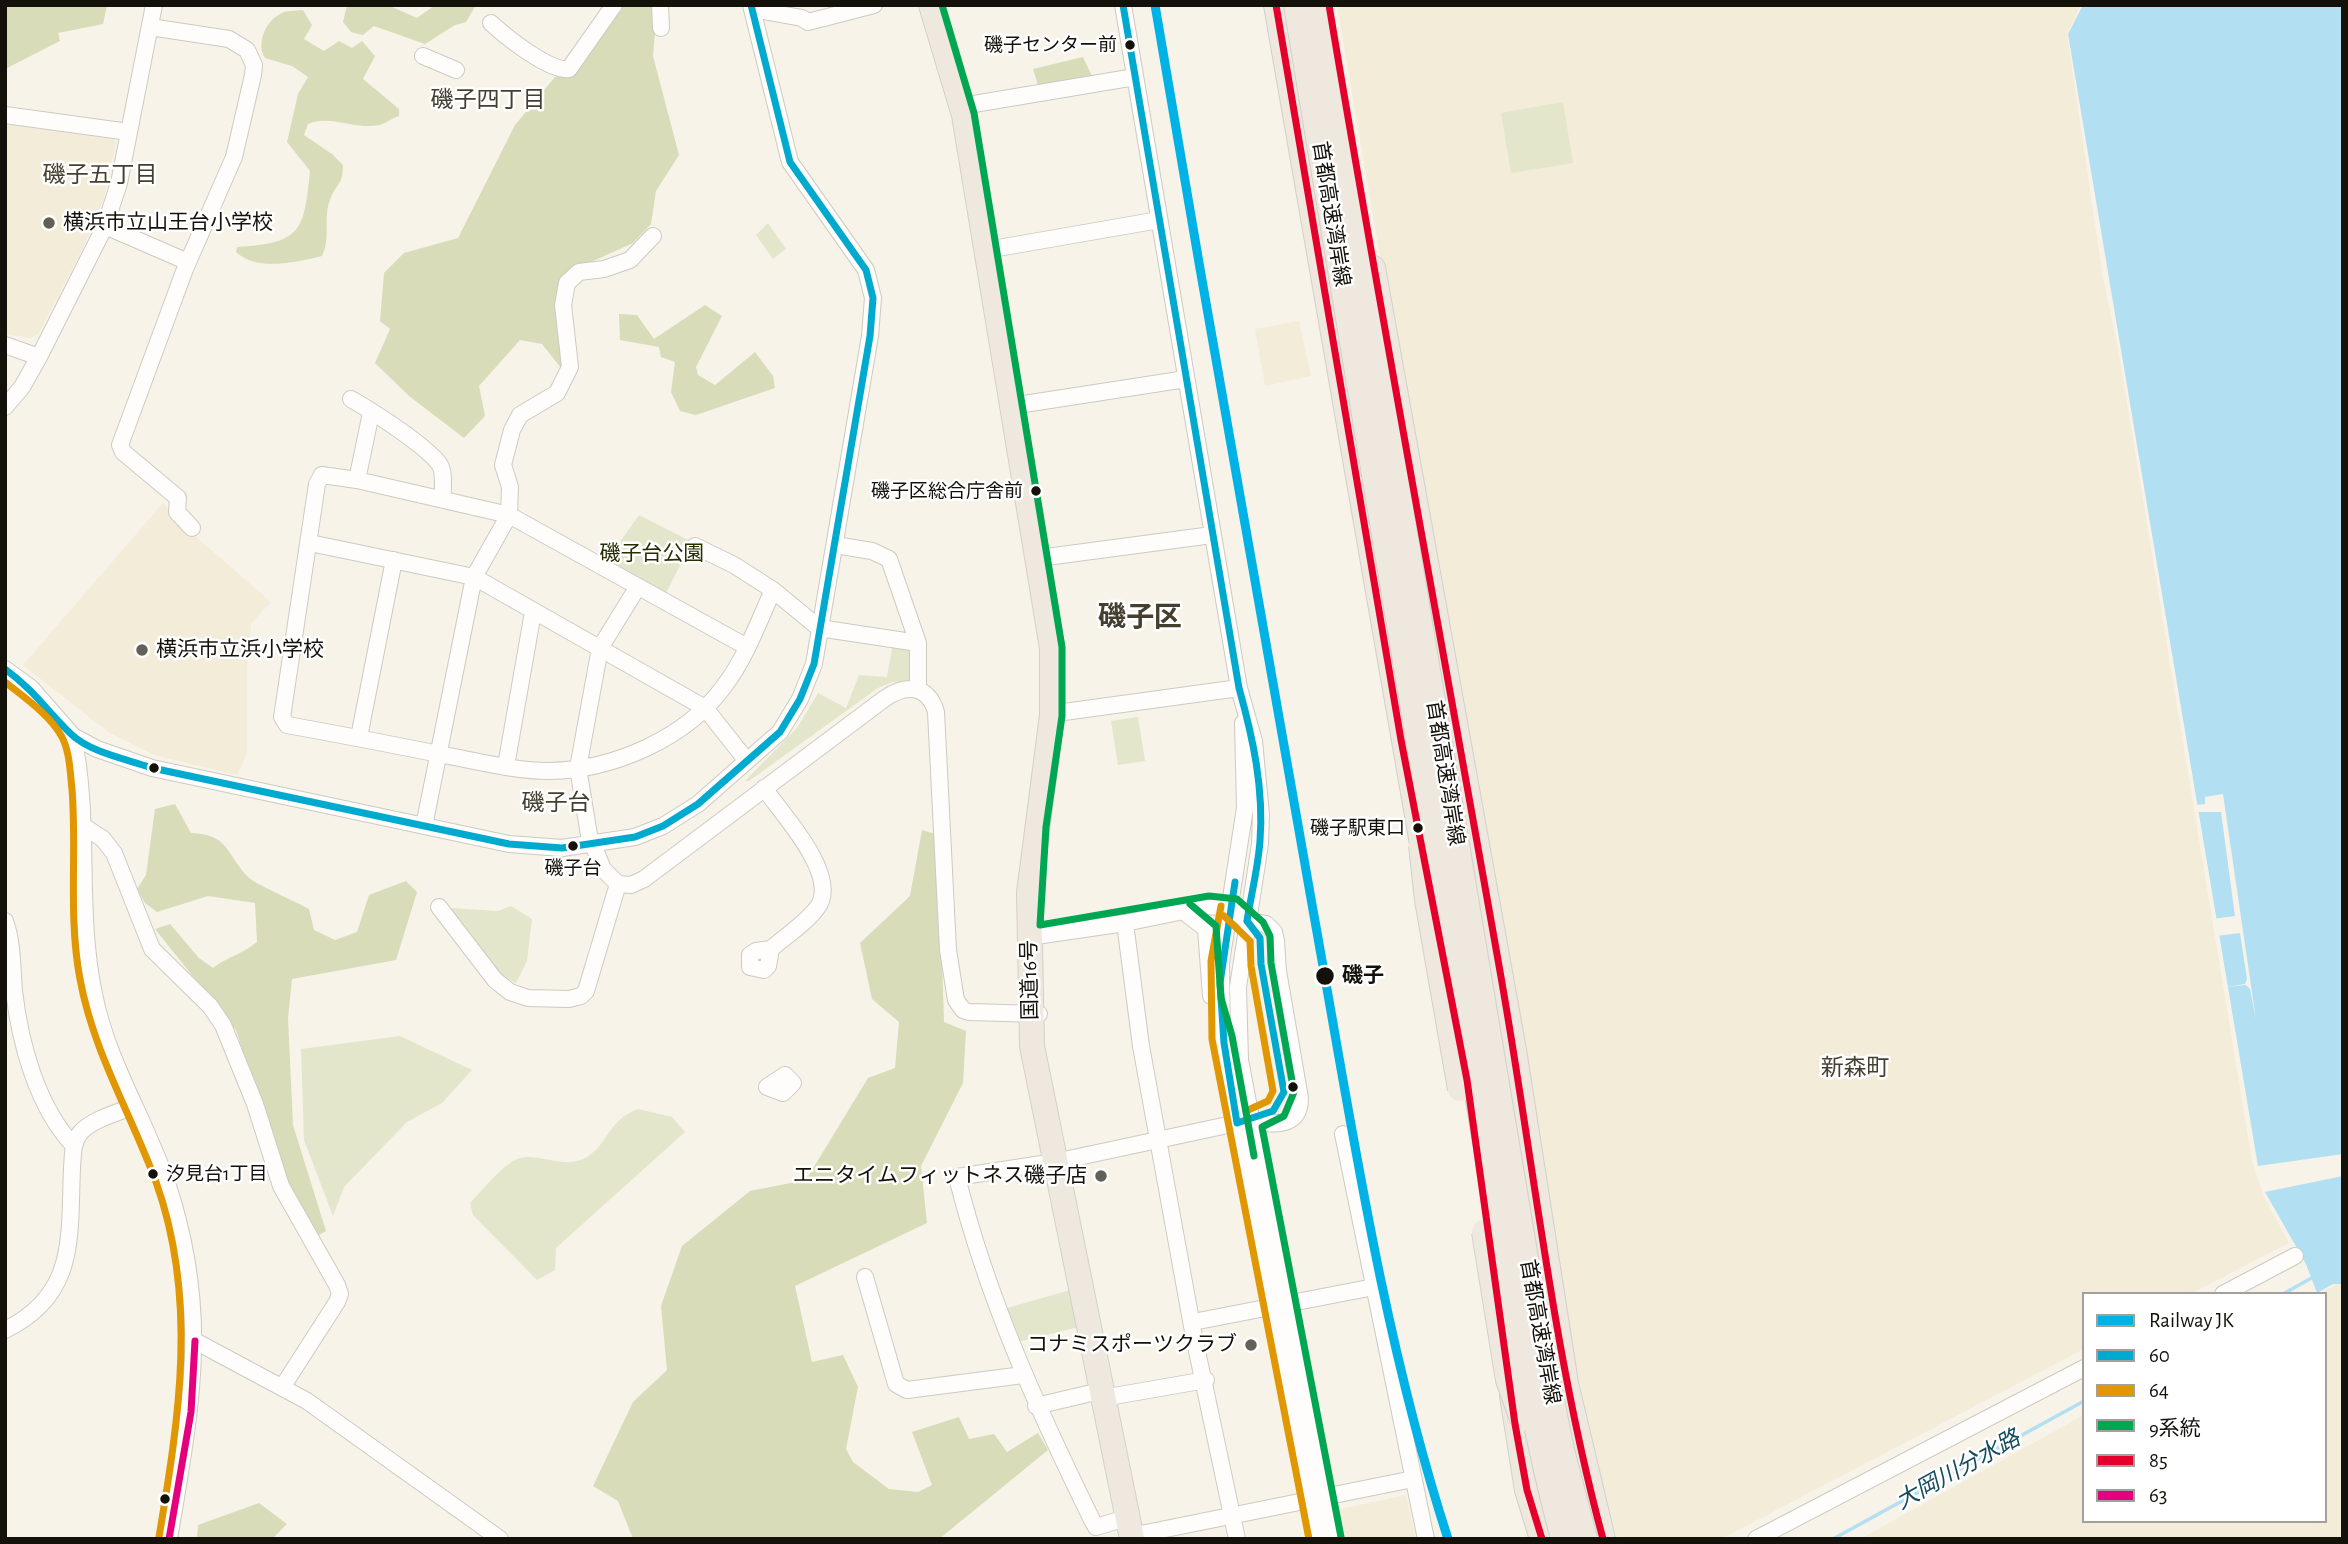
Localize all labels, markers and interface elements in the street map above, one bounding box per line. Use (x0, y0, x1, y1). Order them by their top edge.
place label: 磯子センター前 (984, 34, 1117, 56)
marker: 磯子センター前 (1123, 38, 1137, 52)
district label: 磯子四丁目 (431, 86, 545, 114)
street label: 首都高速湾岸線 (1307, 139, 1355, 289)
district label: 磯子五丁目 (43, 161, 157, 189)
place label: 横浜市立山王台小学校 (63, 210, 273, 236)
marker: 横浜市立山王台小学校 (41, 215, 57, 231)
place label: 磯子区総合庁舎前 (871, 480, 1023, 502)
marker: 磯子区総合庁舎前 (1029, 484, 1043, 498)
park label: 磯子台公園 (600, 541, 704, 567)
district label: 磯子区 (1098, 601, 1182, 635)
place label: 横浜市立浜小学校 (156, 637, 324, 663)
marker: 横浜市立浜小学校 (134, 642, 150, 658)
street label: 首都高速湾岸線 (1421, 698, 1469, 848)
unlabelled marker (147, 761, 161, 775)
district label: 磯子台 (522, 789, 590, 817)
place label: 磯子駅東口 (1310, 817, 1405, 839)
marker: 磯子駅東口 (1411, 821, 1425, 835)
marker: 磯子台 (566, 839, 580, 853)
place label: 磯子台 (545, 857, 601, 879)
street label: 国道16号 (1017, 940, 1043, 1020)
place label: 磯子 (1342, 963, 1384, 989)
marker: 磯子 (1314, 965, 1336, 987)
district label: 新森町 (1821, 1054, 1889, 1082)
unlabelled marker (1286, 1080, 1300, 1094)
place label: 汐見台1丁目 (166, 1163, 268, 1185)
place label: エニタイムフィットネス磯子店 (793, 1163, 1087, 1189)
marker: 汐見台1丁目 (146, 1167, 160, 1181)
marker: エニタイムフィットネス磯子店 (1093, 1168, 1109, 1184)
street label: 首都高速湾岸線 (1515, 1257, 1565, 1407)
legend (2082, 1292, 2327, 1523)
text: Railway JK (2149, 1310, 2234, 1331)
place label: コナミスポーツクラブ (1027, 1332, 1237, 1358)
marker: コナミスポーツクラブ (1243, 1337, 1259, 1353)
text: 60 (2149, 1345, 2170, 1366)
text: 64 (2149, 1380, 2169, 1401)
text: 9系統 (2149, 1418, 2201, 1439)
water label: 大岡川分水路 (1891, 1424, 2025, 1516)
text: 85 (2149, 1450, 2168, 1471)
text: 63 (2149, 1485, 2168, 1506)
unlabelled marker (158, 1492, 172, 1506)

